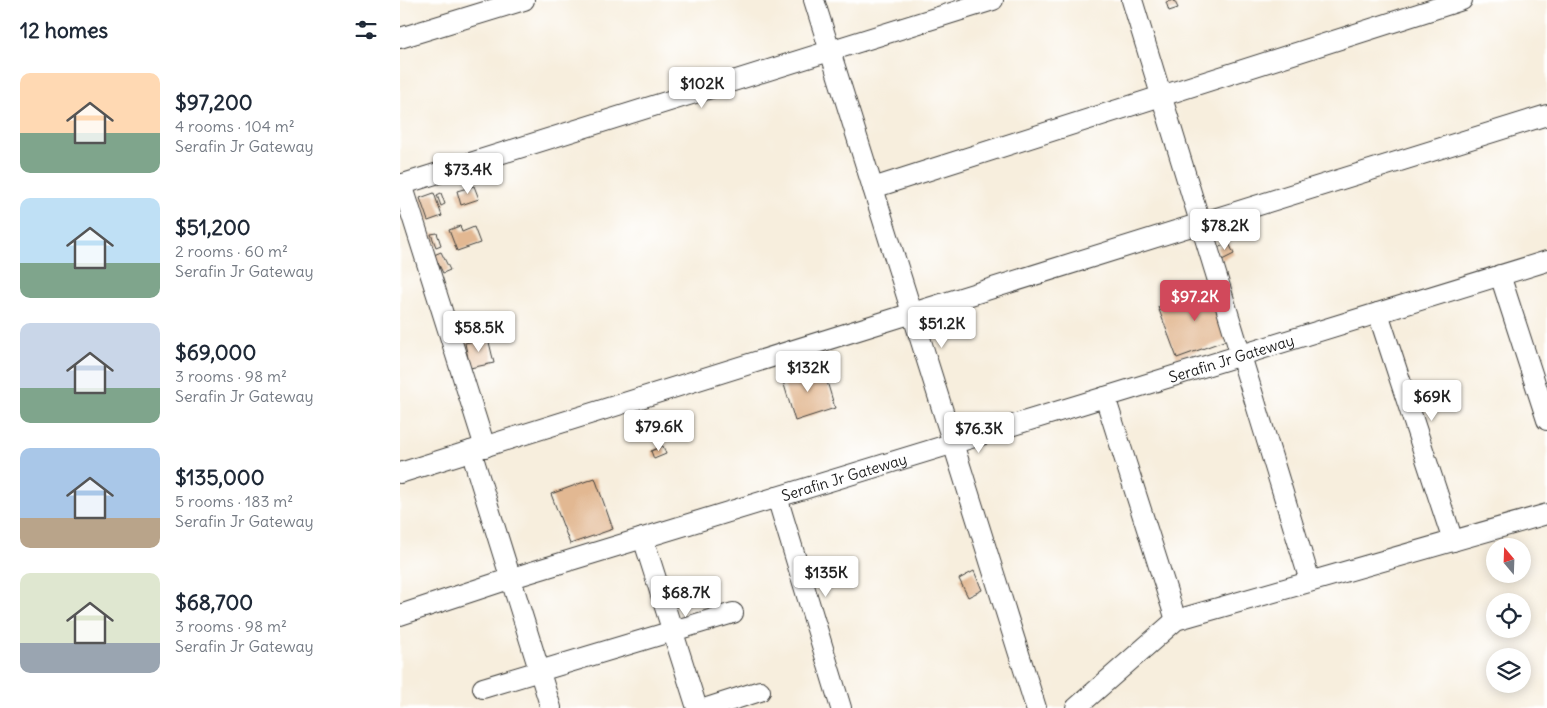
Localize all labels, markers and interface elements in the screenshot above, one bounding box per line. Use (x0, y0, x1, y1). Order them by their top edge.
icon: filters (352, 16, 380, 44)
text: 12 homes (20, 17, 108, 44)
pin: $102K (667, 66, 737, 109)
text: $102K (680, 73, 724, 93)
text: $97,200 (175, 89, 253, 116)
icon: home (60, 93, 120, 153)
text: 4 rooms · 104 m² (175, 116, 295, 136)
text: Serafin Jr Gateway (175, 136, 314, 156)
pin: $73.4K (427, 152, 509, 195)
text: $73.4K (444, 159, 492, 179)
pin: $78.2K (1184, 208, 1266, 251)
text: $51,200 (175, 214, 251, 241)
text: $78.2K (1201, 215, 1249, 235)
icon: home (60, 218, 120, 278)
text: 2 rooms · 60 m² (175, 241, 288, 261)
text: Serafin Jr Gateway (175, 261, 314, 281)
pin: $97.2K (1154, 280, 1236, 322)
text: $97.2K (1171, 286, 1219, 306)
pin: $51.2K (901, 306, 983, 349)
pin: $58.5K (438, 310, 520, 353)
text: $51.2K (919, 313, 965, 333)
text: $58.5K (454, 317, 504, 337)
street label: Serafin Jr Gateway (1166, 330, 1296, 386)
text: $69,000 (175, 339, 256, 366)
icon: home (60, 343, 120, 403)
pin: $132K (773, 350, 843, 393)
text: $132K (787, 357, 829, 377)
text: 3 rooms · 98 m² (175, 366, 287, 386)
pin: $69K (1402, 380, 1462, 422)
text: Serafin Jr Gateway (175, 386, 314, 406)
text: $69K (1413, 386, 1451, 406)
pin: $79.6K (618, 410, 700, 452)
pin: $76.3K (938, 412, 1020, 454)
text: $79.6K (635, 416, 683, 436)
text: $76.3K (955, 418, 1003, 438)
street label: Serafin Jr Gateway (779, 449, 909, 505)
text: $135,000 (175, 464, 264, 491)
icon: home (60, 468, 120, 528)
text: 5 rooms · 183 m² (175, 491, 293, 511)
text: Serafin Jr Gateway (175, 511, 314, 531)
north arrow (1486, 538, 1531, 582)
map controls (1486, 538, 1531, 693)
pin: $135K (791, 556, 861, 598)
text: $135K (804, 562, 848, 582)
pin: $68.7K (645, 576, 727, 618)
text: $68.7K (662, 582, 710, 602)
text: $68,700 (175, 589, 253, 616)
icon: home (60, 593, 120, 653)
button: locate (1486, 593, 1531, 638)
text: 3 rooms · 98 m² (175, 616, 287, 636)
text: Serafin Jr Gateway (175, 636, 314, 656)
button: layers (1486, 648, 1531, 693)

